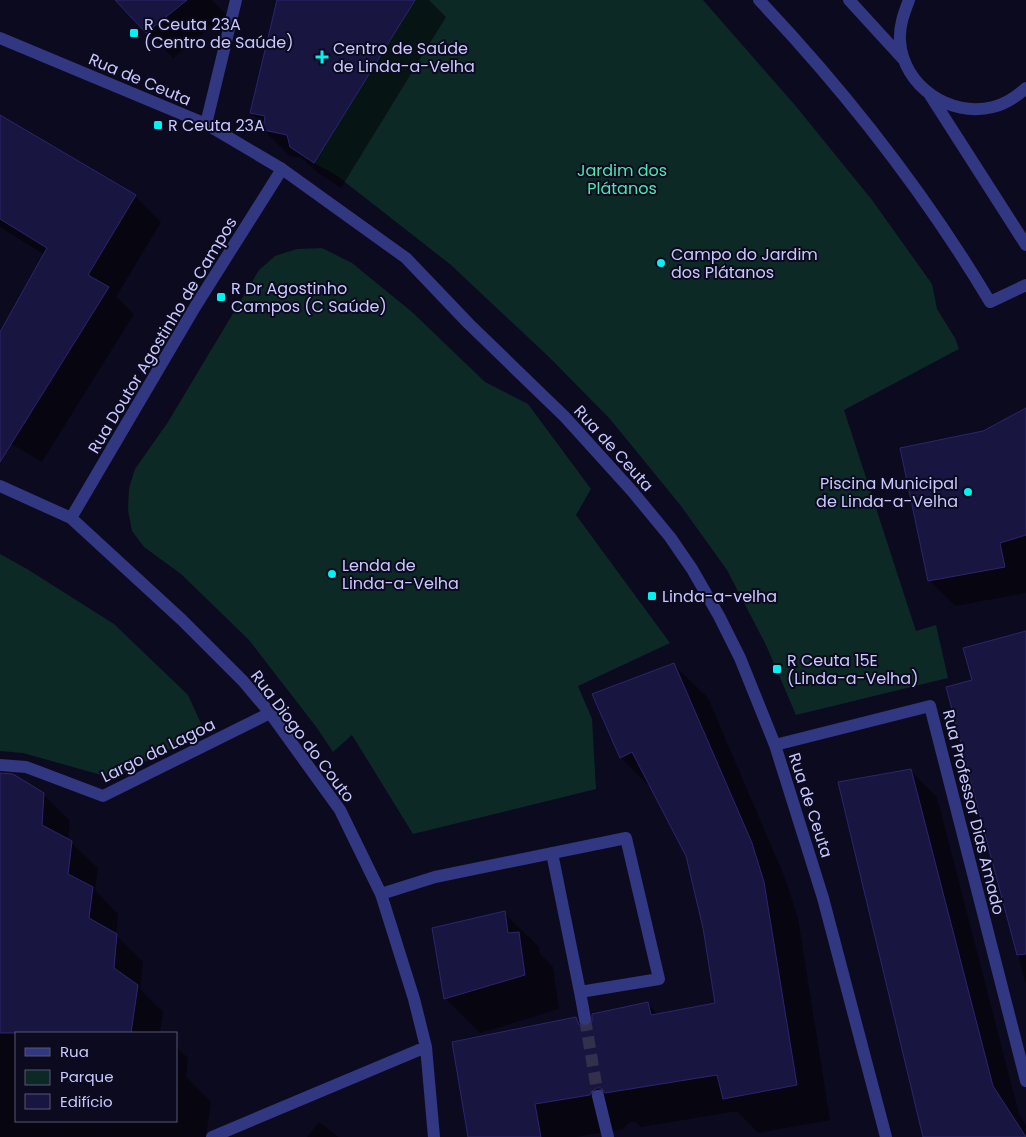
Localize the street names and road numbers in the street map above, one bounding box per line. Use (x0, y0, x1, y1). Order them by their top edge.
street label: Rua de Ceuta (85, 48, 195, 111)
street label: Rua Doutor Agostinho de Campos (82, 213, 242, 458)
street label: Rua de Ceuta (569, 400, 659, 497)
street label: Rua Diogo do Couto (245, 665, 360, 807)
street label: Rua Professor Dias Amado (937, 707, 1010, 917)
street label: Largo da Lagoa (97, 713, 219, 788)
street label: Rua de Ceuta (783, 750, 838, 861)

